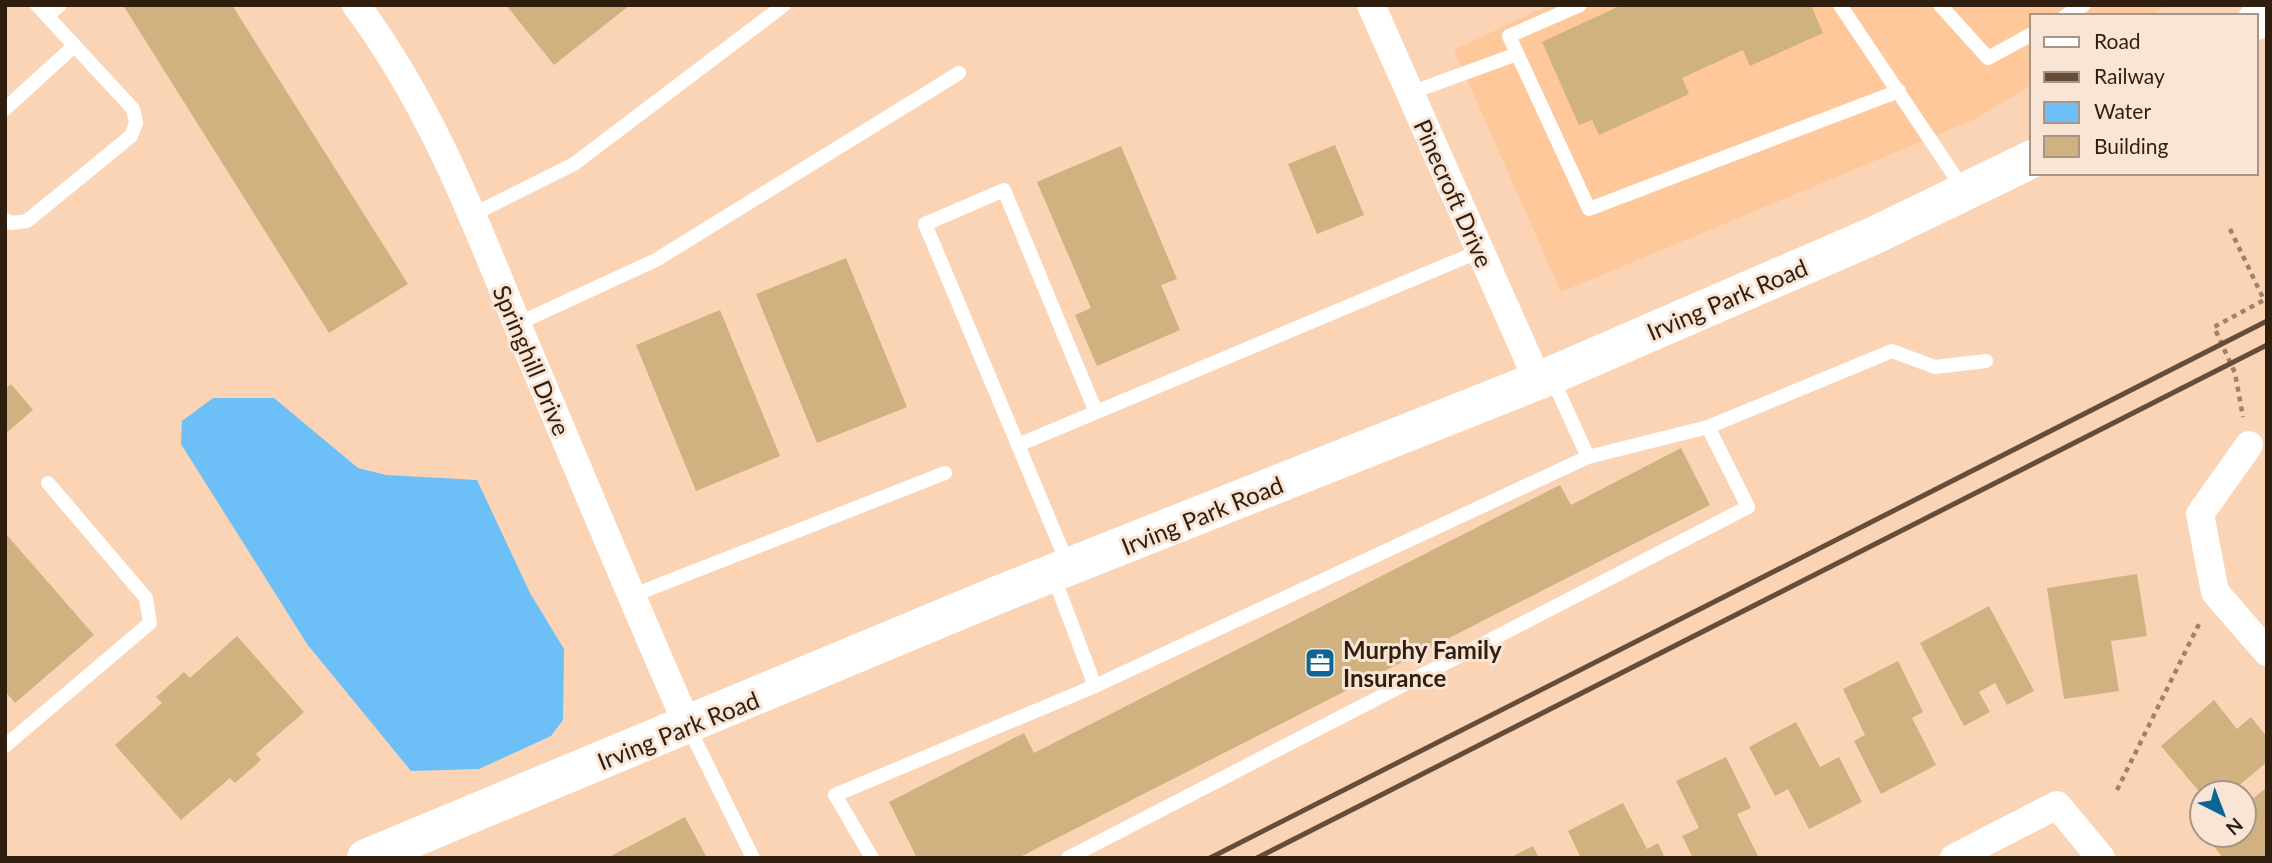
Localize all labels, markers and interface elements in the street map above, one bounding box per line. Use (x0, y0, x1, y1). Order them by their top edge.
legend (2030, 14, 2258, 175)
text: Road (2094, 28, 2141, 53)
text: Railway (2094, 63, 2165, 88)
text: Water (2094, 98, 2151, 123)
street label: Pinecroft Drive (1408, 114, 1500, 272)
text: Building (2094, 133, 2169, 158)
street label: Irving Park Road (1642, 252, 1812, 346)
street label: Springhill Drive (487, 280, 577, 440)
street label: Irving Park Road (1117, 469, 1287, 561)
place label: Murphy Family Insurance (1343, 635, 1502, 692)
office icon: Murphy Family Insurance (1303, 646, 1337, 680)
street label: Irving Park Road (593, 684, 763, 776)
north arrow (2188, 779, 2258, 849)
text: N (2222, 814, 2248, 840)

